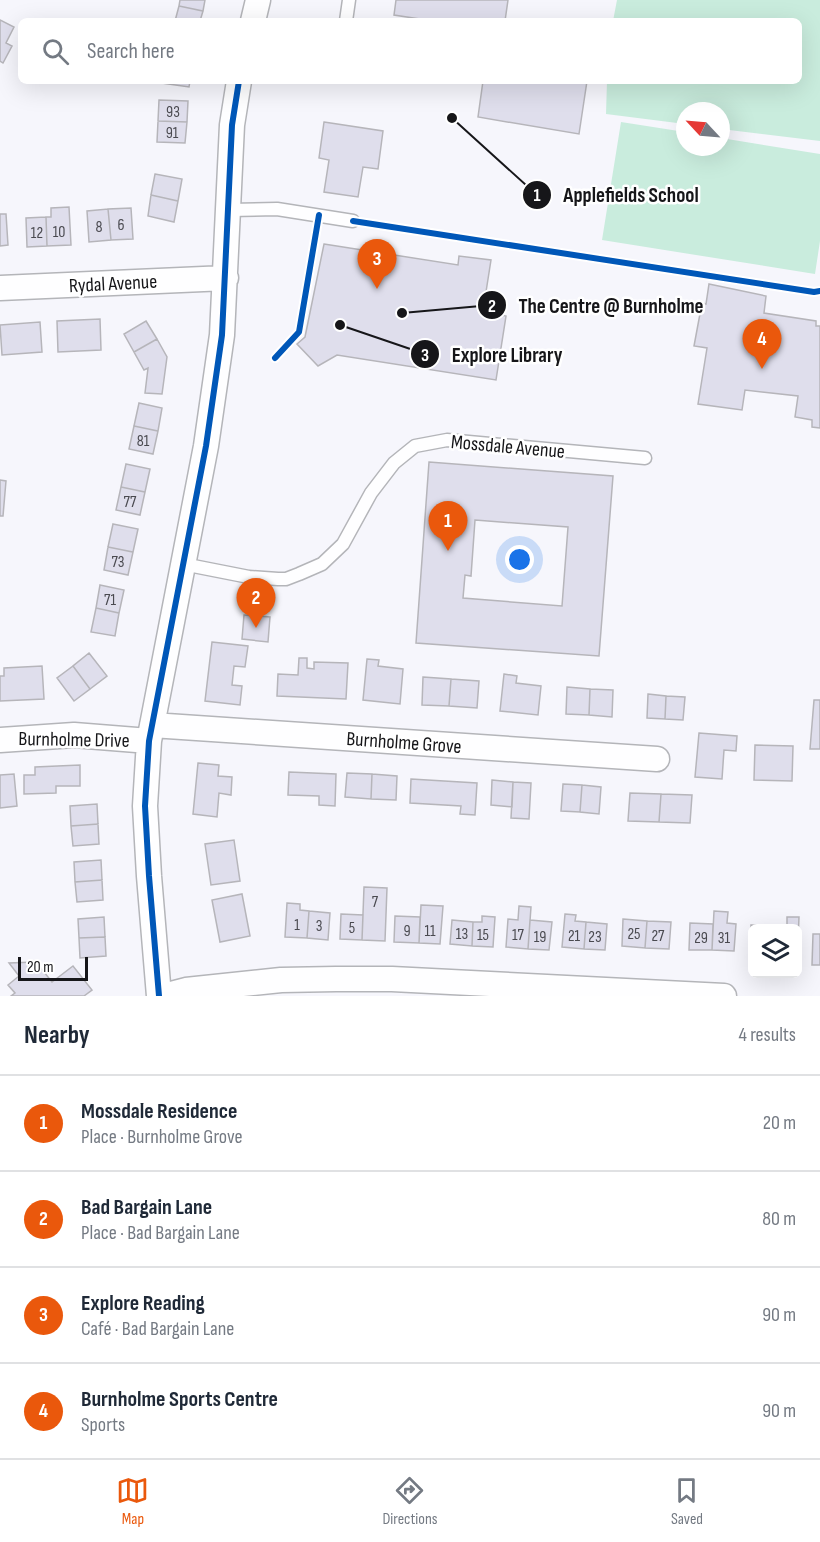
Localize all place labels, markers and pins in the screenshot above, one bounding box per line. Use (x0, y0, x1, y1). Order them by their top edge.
callout: Applefields School (522, 176, 711, 215)
pin: 3 (358, 240, 397, 289)
callout: The Centre @ Burnholme (477, 286, 716, 325)
pin: 4 (742, 320, 782, 369)
callout: Explore Library (410, 335, 575, 374)
pin: 1 (428, 502, 468, 551)
pin: 2 (236, 578, 276, 628)

